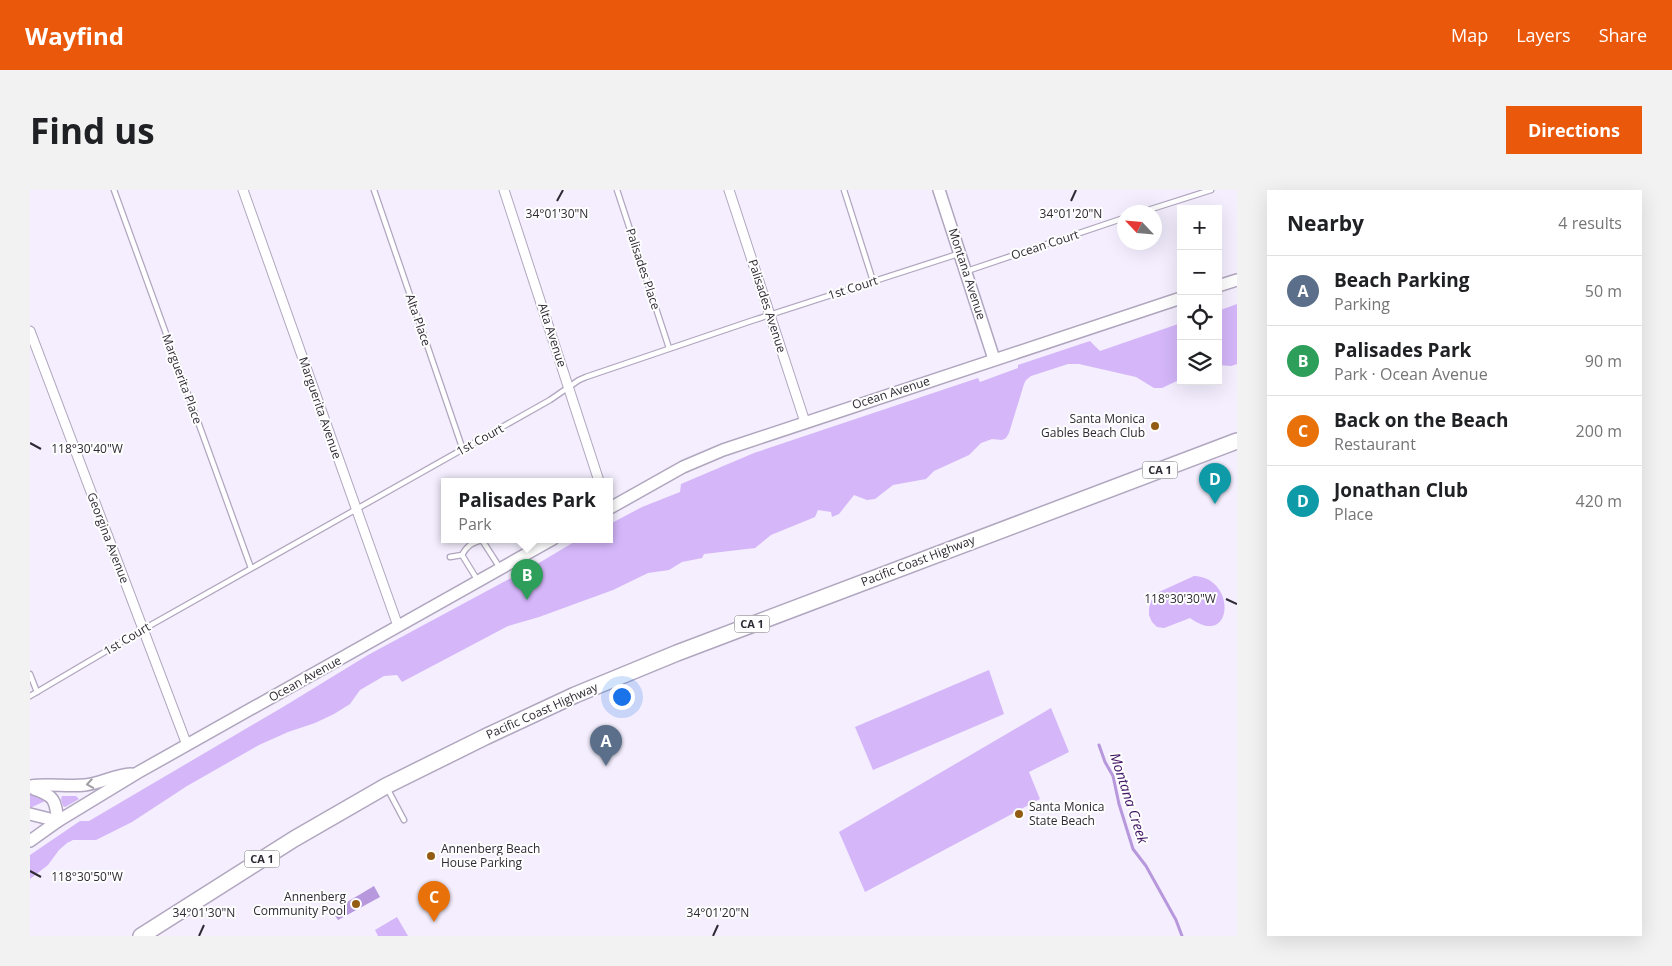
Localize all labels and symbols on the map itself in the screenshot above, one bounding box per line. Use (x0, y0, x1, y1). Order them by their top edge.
text: 34°01'30"N (526, 205, 588, 222)
text: 34°01'20"N (1040, 205, 1102, 222)
north arrow (1117, 205, 1162, 250)
street label: Palisades Place (622, 226, 665, 312)
street label: Montana Avenue (945, 226, 990, 322)
street label: Ocean Court (1009, 226, 1081, 263)
street label: Palisades Avenue (744, 257, 791, 355)
street label: 1st Court (826, 272, 880, 304)
street label: Alta Place (402, 291, 435, 348)
street label: Alta Avenue (534, 301, 571, 369)
street label: Marguerita Place (158, 332, 207, 426)
street label: Marguerita Avenue (295, 355, 346, 461)
street label: Ocean Avenue (850, 372, 932, 413)
place label: Santa Monica Gables Beach Club (1041, 410, 1145, 441)
street label: 1st Court (453, 420, 506, 459)
marker: Santa Monica Gables Beach Club (1149, 420, 1161, 432)
text: 118°30'40"W (51, 440, 123, 457)
road number: CA 1 (1142, 462, 1178, 478)
pin: D (1199, 463, 1231, 504)
street label: Georgina Avenue (83, 490, 134, 586)
street label: Pacific Coast Highway (858, 531, 978, 590)
pin: B (511, 559, 543, 600)
text: 118°30'30"W (1144, 590, 1216, 607)
road number: CA 1 (734, 616, 770, 632)
street label: 1st Court (100, 618, 153, 659)
street label: Ocean Avenue (265, 651, 344, 706)
street label: Pacific Coast Highway (483, 678, 601, 743)
your location (609, 684, 635, 710)
pin: A (590, 725, 622, 766)
water label: Montana Creek (1106, 750, 1153, 847)
one-way arrow (86, 778, 95, 788)
place label: Santa Monica State Beach (1029, 798, 1105, 829)
marker: Santa Monica State Beach (1013, 808, 1025, 820)
place label: Annenberg Beach House Parking (441, 840, 540, 871)
marker: Annenberg Beach House Parking (425, 850, 437, 862)
road number: CA 1 (244, 851, 280, 868)
text: 118°30'50"W (51, 868, 123, 885)
pin: C (418, 881, 450, 922)
place label: Annenberg Community Pool (253, 888, 346, 919)
marker: Annenberg Community Pool (350, 898, 362, 910)
text: 34°01'30"N (173, 904, 235, 921)
text: 34°01'20"N (687, 904, 749, 921)

